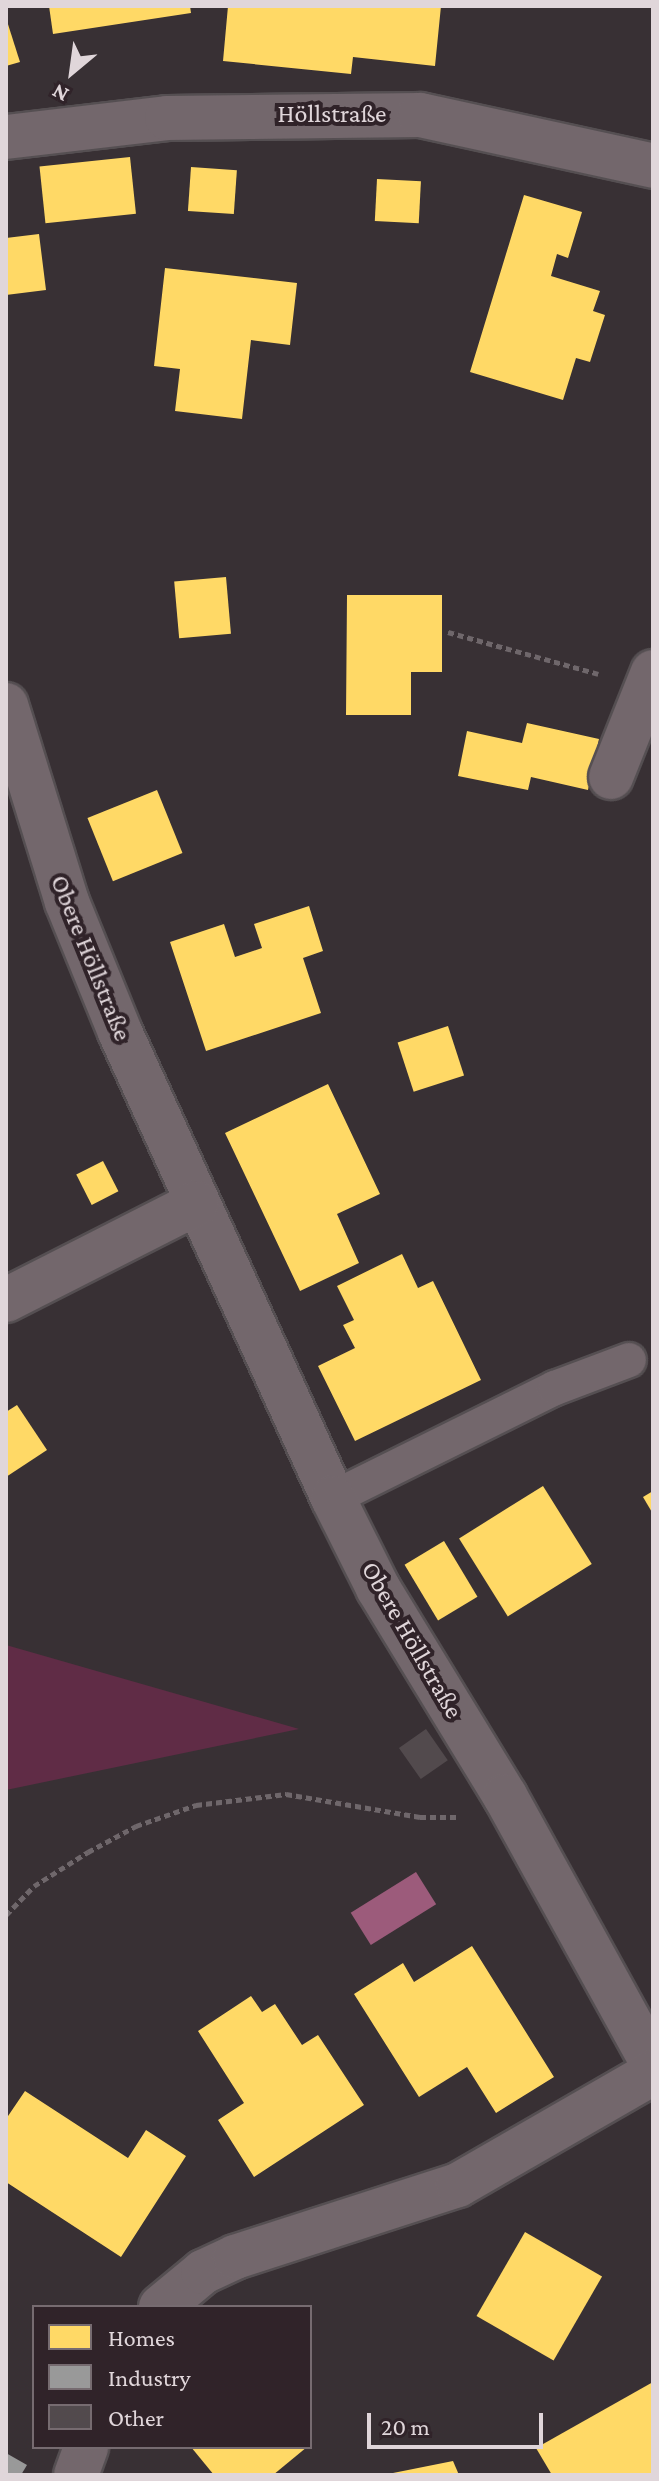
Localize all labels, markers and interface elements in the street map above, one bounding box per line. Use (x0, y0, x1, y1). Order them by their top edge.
north arrow (32, 32, 112, 112)
text: N (48, 79, 73, 108)
street label: Höllstraße (277, 98, 387, 130)
street label: Obere Höllstraße (44, 870, 138, 1046)
street label: Obere Höllstraße (354, 1556, 470, 1724)
legend (32, 2305, 312, 2449)
text: Homes (108, 2324, 175, 2351)
text: Industry (108, 2364, 191, 2391)
scale bar (371, 2397, 547, 2447)
text: Other (108, 2404, 164, 2431)
text: 20 m (381, 2413, 430, 2440)

